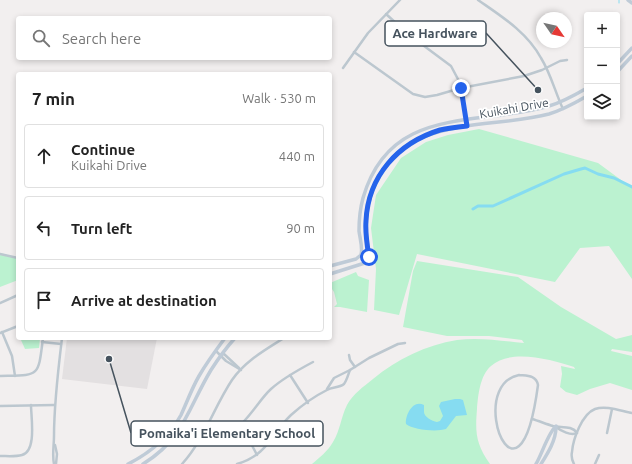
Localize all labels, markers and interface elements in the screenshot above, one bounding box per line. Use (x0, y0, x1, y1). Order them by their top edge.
north arrow (536, 12, 572, 48)
map controls (584, 12, 620, 120)
button: + (584, 12, 620, 48)
search box (16, 16, 332, 60)
callout: Ace Hardware (385, 21, 486, 46)
text: Ace Hardware (392, 26, 478, 40)
icon: search (30, 27, 52, 49)
text: Search here (62, 30, 141, 47)
button: − (584, 48, 620, 84)
route end (452, 79, 470, 97)
button: layers (584, 84, 620, 120)
text: 7 min (32, 89, 75, 108)
text: Walk · 530 m (242, 91, 316, 105)
street label: Kuikahi Drive (478, 96, 550, 120)
text: Continue (71, 141, 135, 158)
icon: ahead (33, 145, 55, 167)
text: 440 m (279, 149, 315, 163)
text: Kuikahi Drive (71, 158, 147, 172)
icon: left (33, 217, 55, 239)
text: Turn left (71, 220, 132, 237)
text: 90 m (286, 221, 315, 235)
route start (360, 248, 378, 266)
icon: arrive (33, 289, 55, 311)
text: Arrive at destination (71, 292, 217, 309)
callout: Pomaika'i Elementary School (131, 421, 323, 446)
text: Pomaika'i Elementary School (139, 426, 315, 440)

